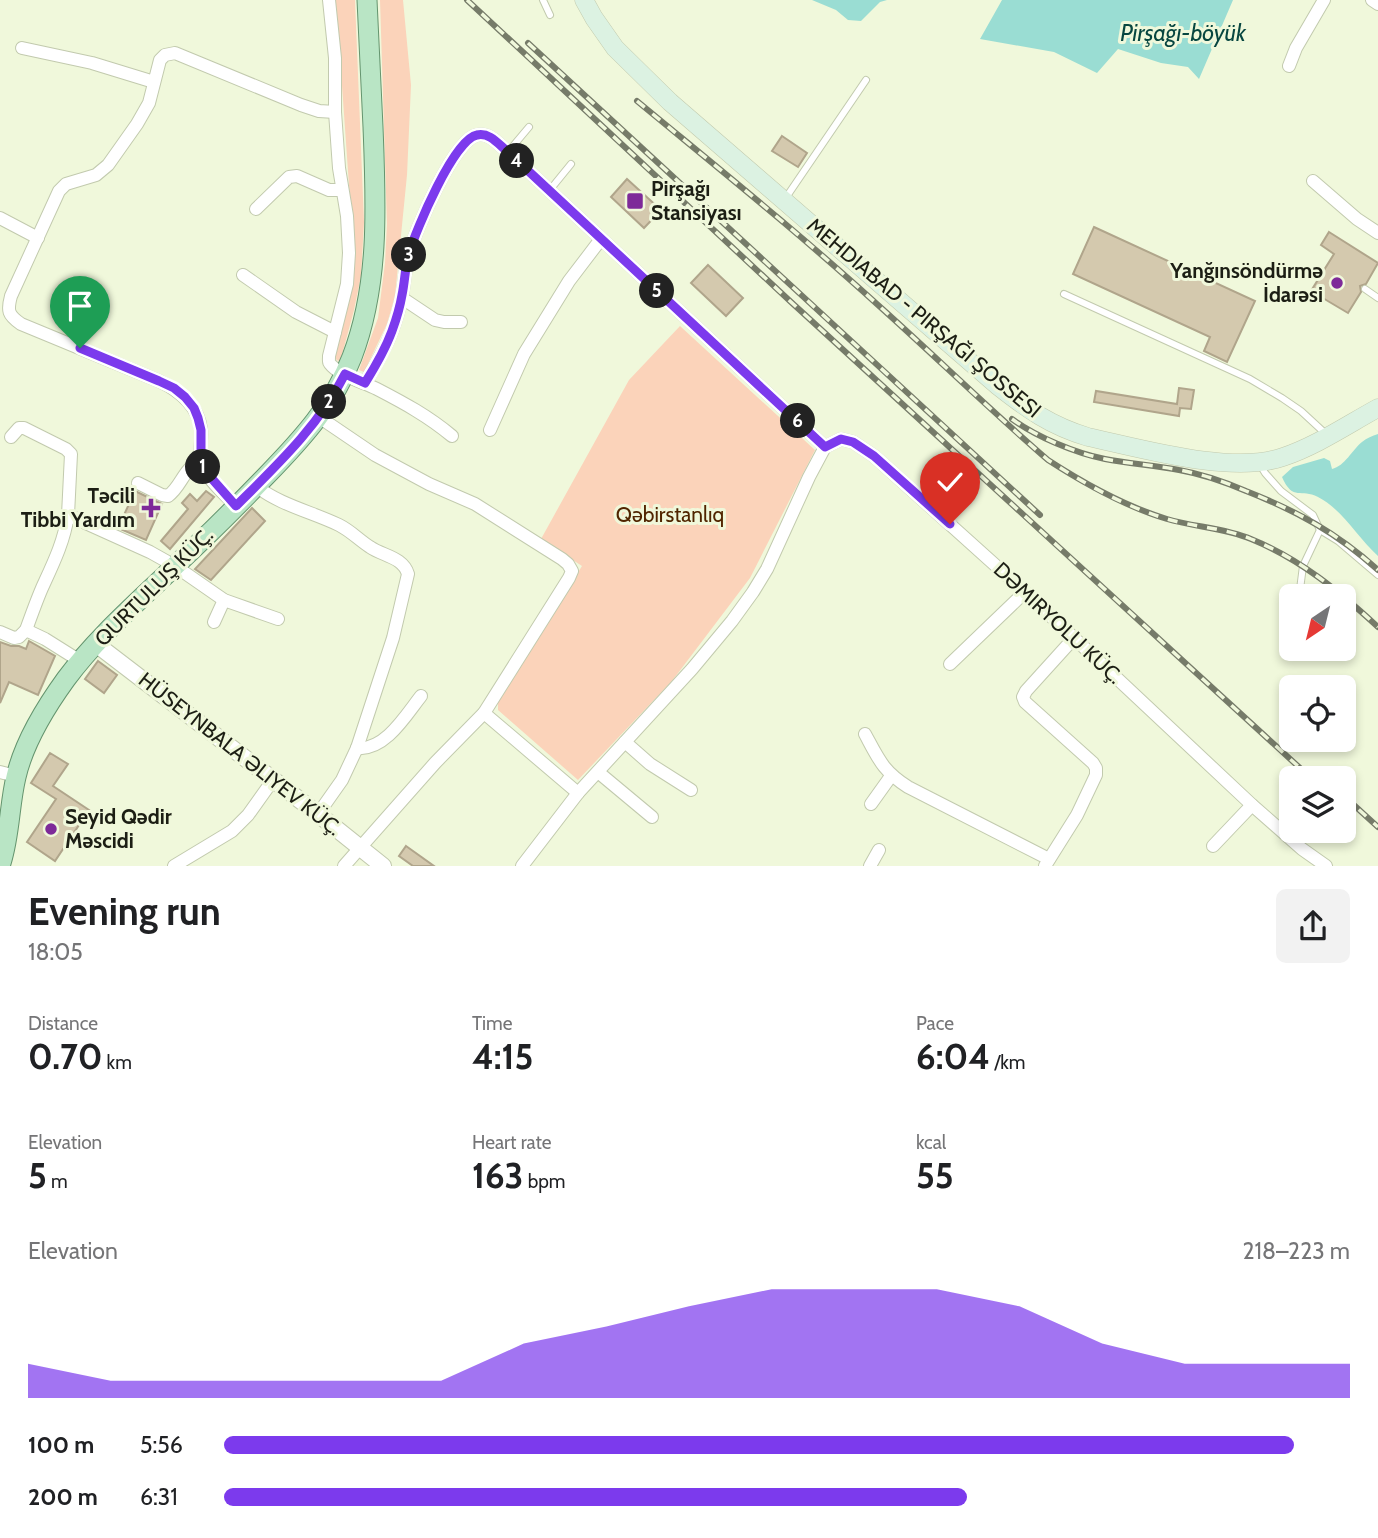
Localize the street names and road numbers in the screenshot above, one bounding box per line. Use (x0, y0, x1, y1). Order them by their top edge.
street label: MEHDIABAD - PIRŞAĞI ŞOSSESI (802, 212, 1046, 423)
street label: QURTULUŞ KÜÇ. (89, 522, 218, 651)
street label: DƏMIRYOLU KÜÇ. (989, 557, 1128, 689)
street label: HÜSEYNBALA ƏLIYEV KÜÇ. (134, 667, 347, 841)

